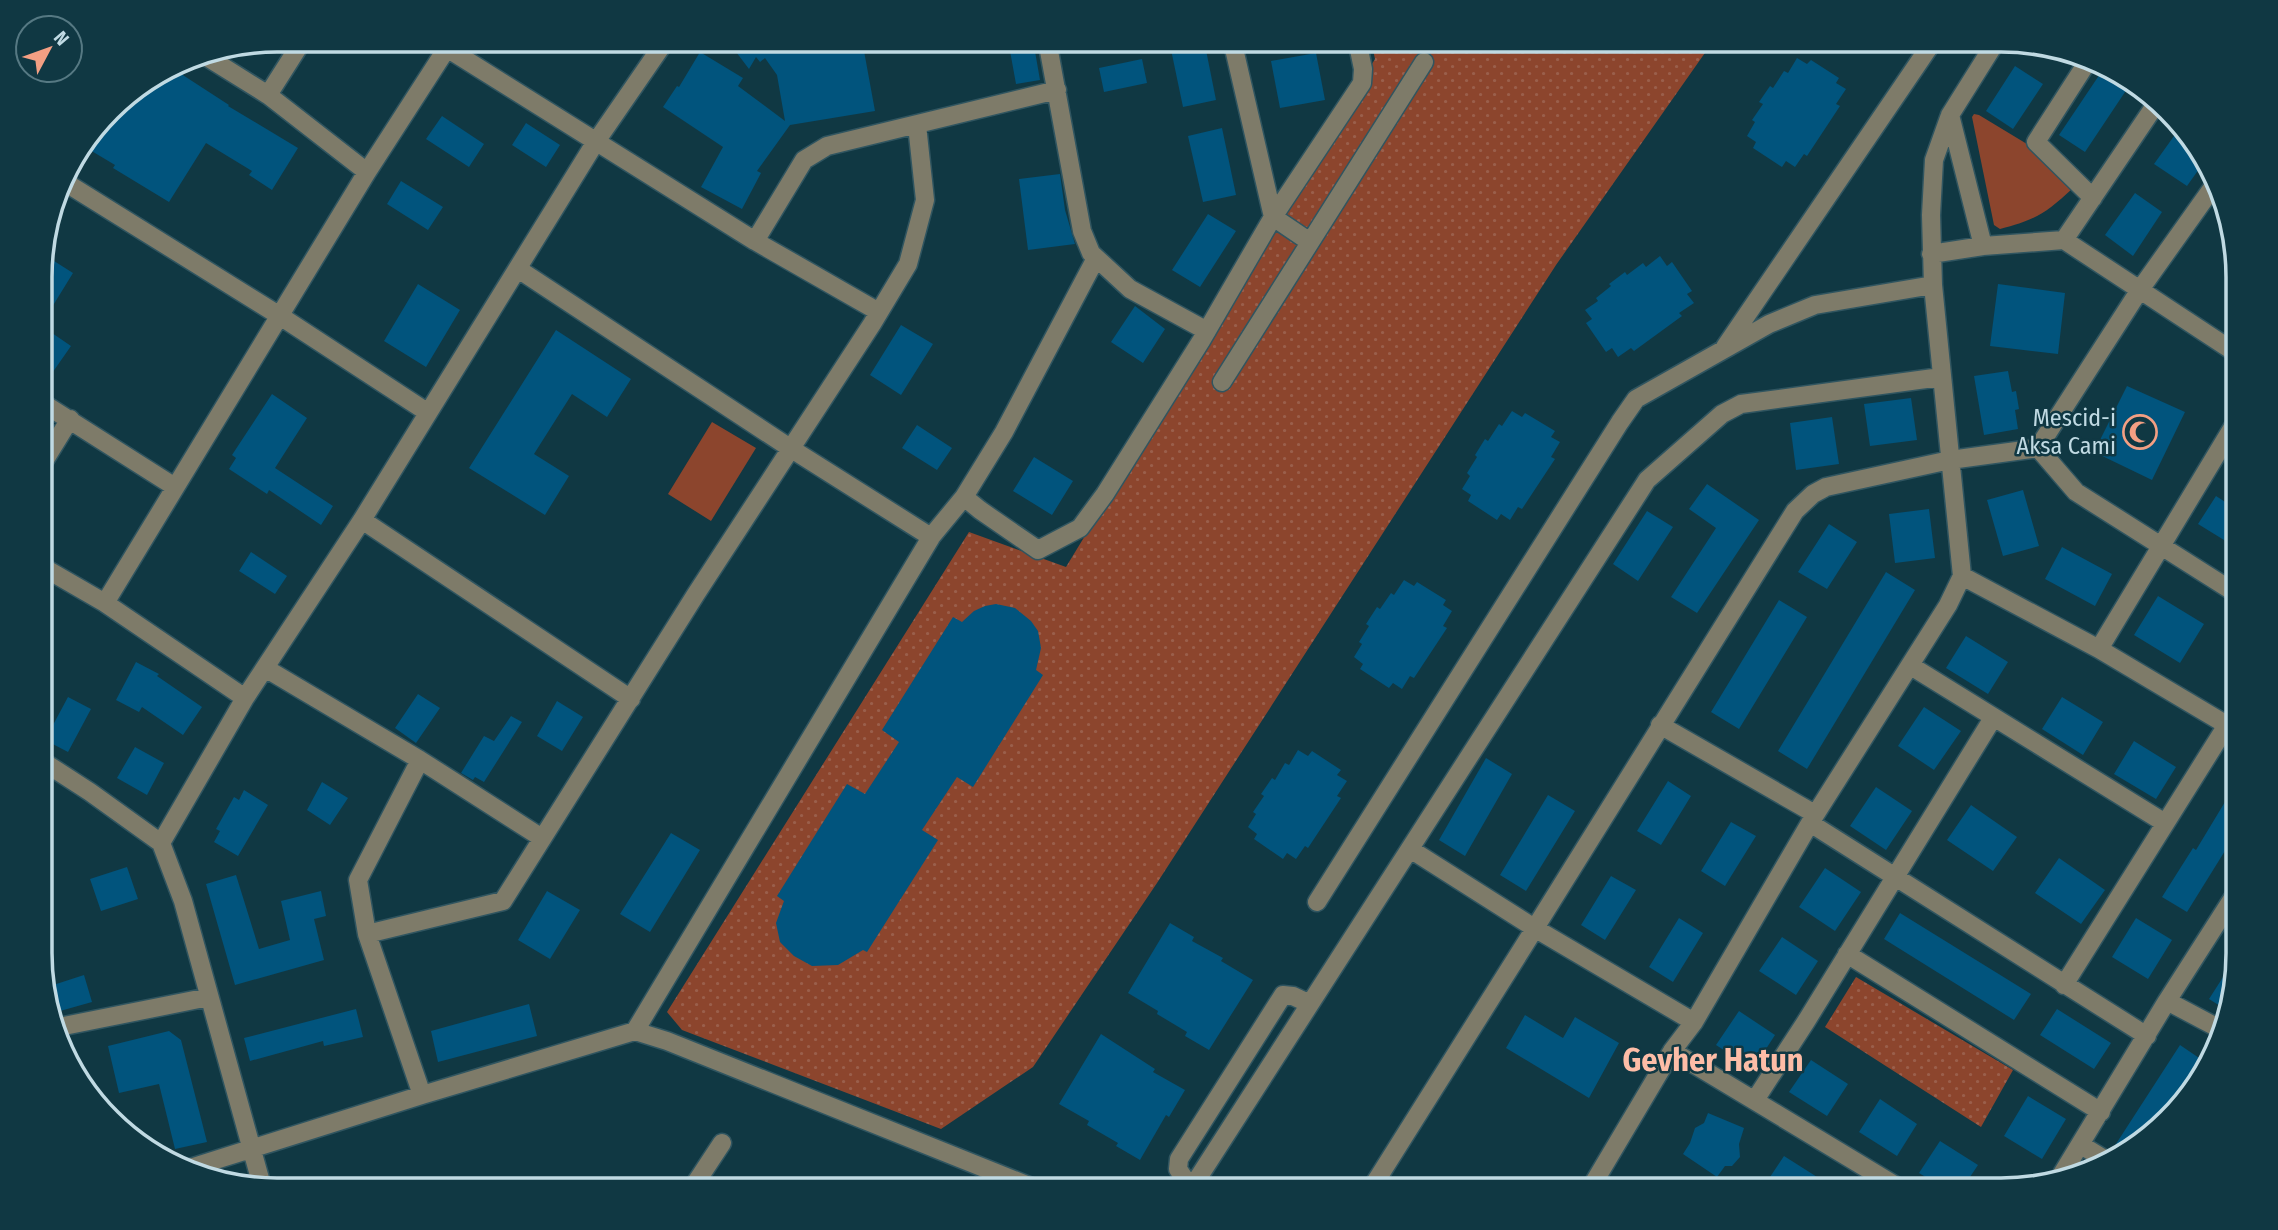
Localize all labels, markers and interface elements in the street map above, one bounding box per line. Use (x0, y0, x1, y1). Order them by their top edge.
north arrow (14, 14, 84, 84)
text: N (49, 26, 74, 50)
place label: Mescid-i Aksa Cami (2017, 404, 2116, 460)
mosque icon: Mescid-i Aksa Cami (2121, 413, 2159, 451)
district label: Gevher Hatun (1622, 1041, 1804, 1079)

